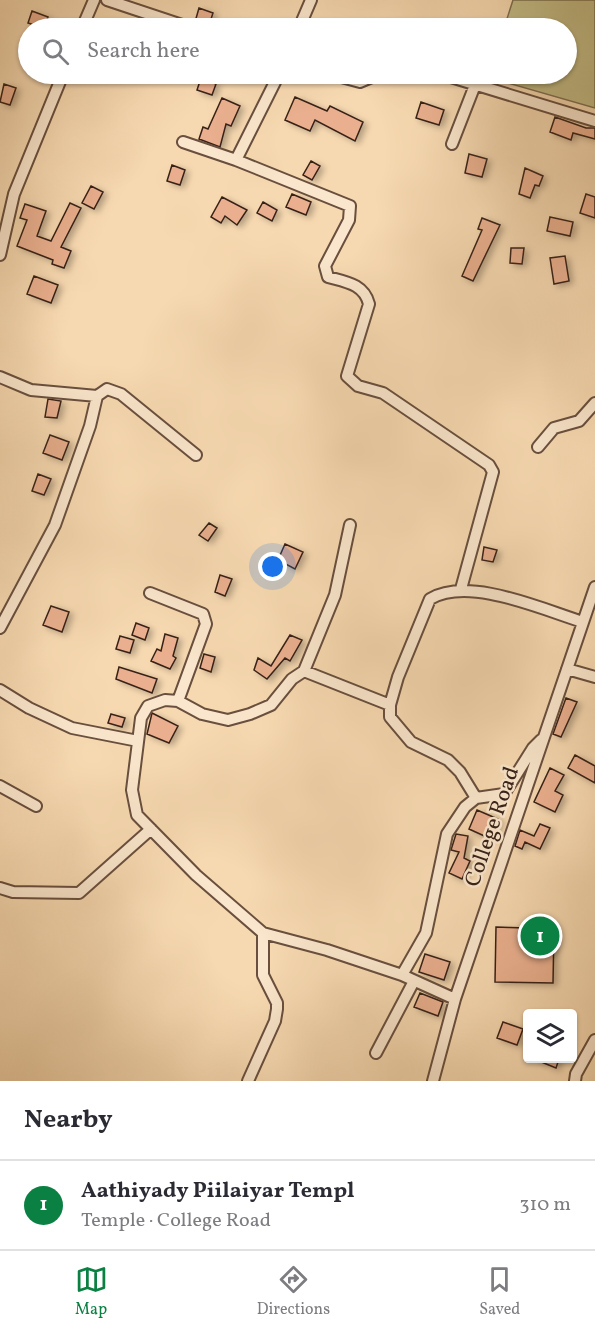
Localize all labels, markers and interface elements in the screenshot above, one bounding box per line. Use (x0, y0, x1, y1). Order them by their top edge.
search box (18, 18, 577, 84)
icon: search (39, 35, 72, 68)
text: Search here (87, 36, 200, 67)
your location (258, 552, 287, 581)
street label: College Road (458, 763, 528, 891)
pin: 1 (520, 914, 560, 958)
map controls (523, 1009, 577, 1063)
button: layers (523, 1009, 577, 1063)
text: Nearby (24, 1102, 113, 1138)
text: Aathiyady Piilaiyar Templ (81, 1176, 355, 1207)
text: 1 (39, 1191, 48, 1219)
text: 310 m (519, 1191, 571, 1219)
text: Temple · College Road (81, 1207, 271, 1235)
tab: Map (75, 1263, 108, 1321)
tab: Directions (257, 1263, 330, 1321)
tab: Saved (479, 1263, 520, 1321)

